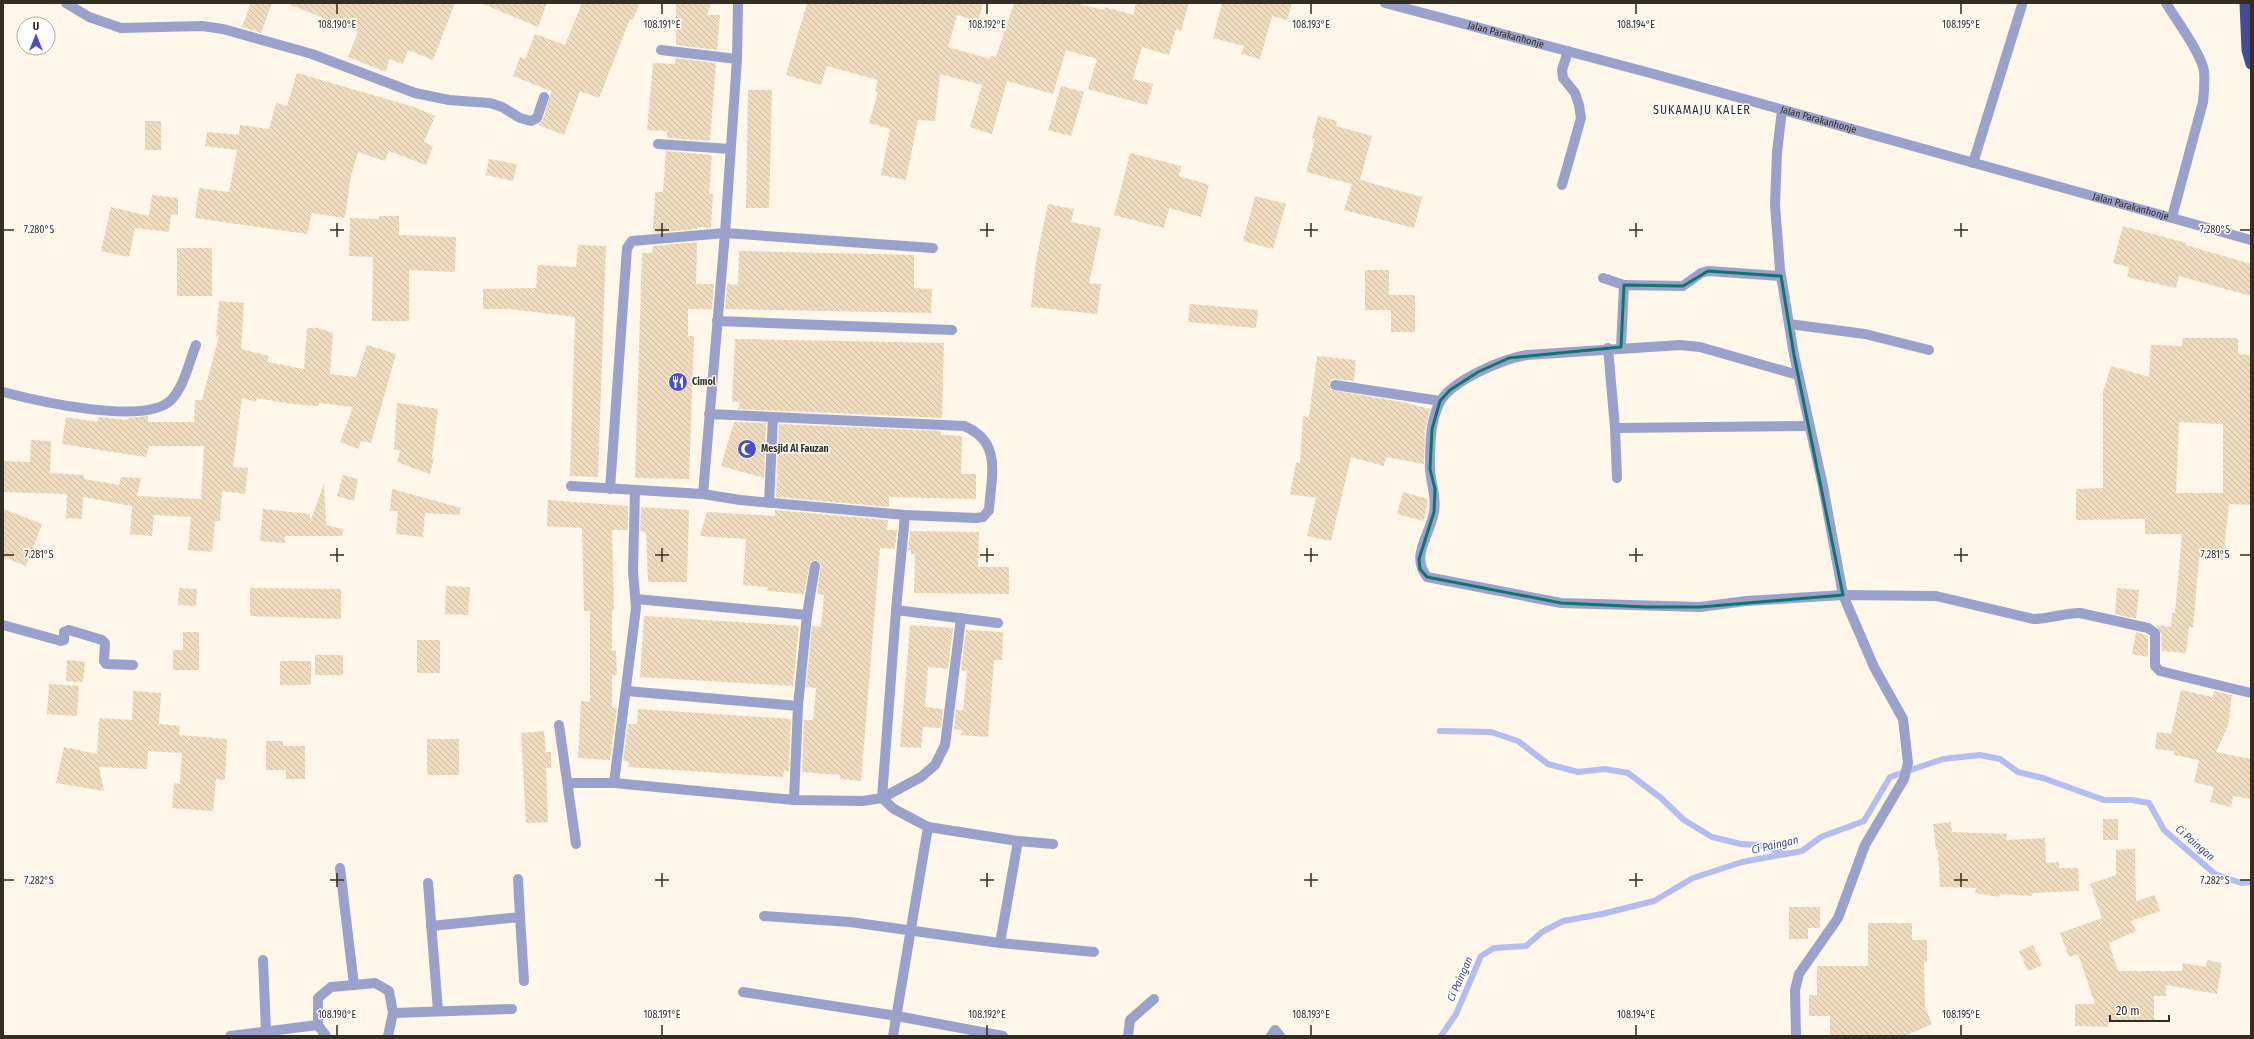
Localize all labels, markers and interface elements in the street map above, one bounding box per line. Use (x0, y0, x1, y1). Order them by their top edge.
north arrow (16, 16, 56, 56)
text: 108.190°E (318, 19, 357, 31)
text: 108.191°E (643, 19, 681, 31)
text: 108.192°E (968, 19, 1006, 31)
text: 108.193°E (1292, 19, 1330, 31)
street label: Jalan Parakanhonje (1466, 19, 1545, 51)
text: 108.194°E (1617, 19, 1655, 31)
text: 108.195°E (1942, 19, 1980, 31)
text: U (33, 20, 39, 33)
district label: SUKAMAJU KALER (1653, 103, 1751, 117)
street label: Jalan Parakanhonje (1779, 103, 1858, 136)
street label: Jalan Parakanhonje (2091, 190, 2170, 223)
text: 7.280°S (24, 224, 54, 236)
text: 7.280°S (2200, 224, 2230, 236)
restaurant icon: Cimol (667, 371, 689, 393)
place label: Cimol (692, 376, 716, 388)
mosque icon: Mesjid Al Fauzan (736, 438, 758, 460)
place label: Mesjid Al Fauzan (761, 443, 829, 455)
text: 7.281°S (25, 549, 53, 561)
text: 7.281°S (2201, 549, 2229, 561)
water label: Ci Paingan (2173, 822, 2217, 864)
water label: Ci Paingan (1750, 833, 1800, 857)
text: 7.282°S (24, 875, 54, 887)
text: 7.282°S (2200, 875, 2230, 887)
water label: Ci Paingan (1444, 954, 1476, 1003)
scale bar (2110, 997, 2169, 1023)
text: 20 m (2116, 1004, 2140, 1018)
text: 108.190°E (318, 1009, 357, 1021)
text: 108.191°E (643, 1009, 681, 1021)
text: 108.192°E (968, 1009, 1006, 1021)
text: 108.193°E (1292, 1009, 1330, 1021)
text: 108.194°E (1617, 1009, 1655, 1021)
text: 108.195°E (1942, 1009, 1980, 1021)

